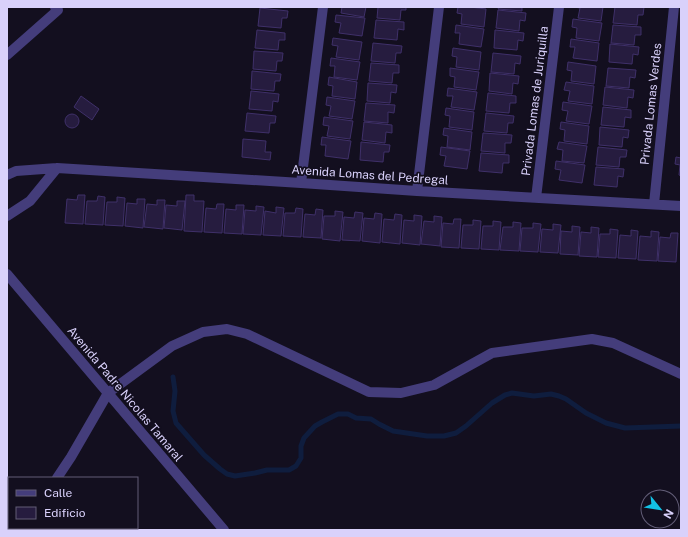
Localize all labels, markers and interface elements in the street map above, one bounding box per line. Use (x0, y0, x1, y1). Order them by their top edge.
street label: Privada Lomas de Juriquilla (519, 25, 551, 177)
street label: Privada Lomas Verdes (638, 42, 664, 166)
street label: Avenida Lomas del Pedregal (291, 163, 449, 187)
street label: Avenida Padre Nicolas Tamaral (64, 324, 186, 465)
legend (8, 477, 138, 529)
text: Calle (44, 486, 73, 500)
north arrow (640, 489, 680, 529)
text: Edificio (44, 506, 86, 520)
text: N (661, 507, 676, 521)

